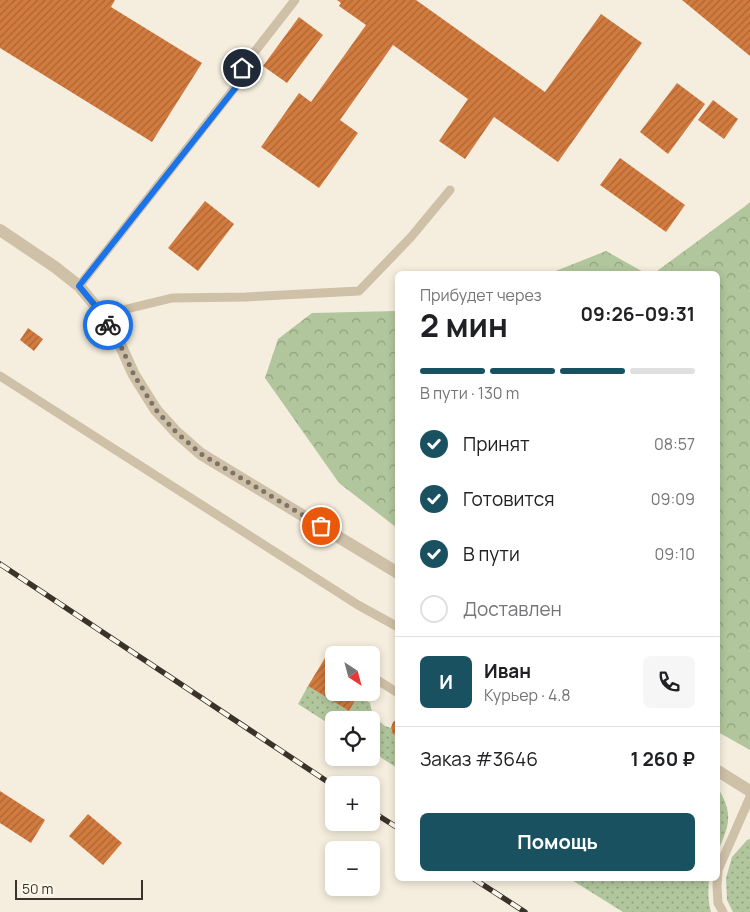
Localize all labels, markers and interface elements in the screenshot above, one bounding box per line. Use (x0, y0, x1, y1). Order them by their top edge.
pin (221, 47, 263, 89)
icon: home (228, 54, 256, 82)
text: Прибудет через (420, 284, 542, 306)
courier (83, 300, 133, 350)
text: 09:26–09:31 (581, 301, 695, 327)
text: 2 мин (420, 303, 508, 347)
icon: bike (94, 311, 122, 339)
text: В пути · 130 m (420, 382, 519, 404)
icon: check (420, 430, 448, 458)
text: Принят (463, 431, 530, 457)
text: 08:57 (654, 433, 695, 455)
icon: check (420, 485, 448, 513)
text: Готовится (463, 486, 555, 512)
text: 09:09 (651, 488, 695, 510)
pin (300, 505, 342, 547)
icon: bag (307, 512, 335, 540)
icon: check (420, 540, 448, 568)
text: В пути (463, 541, 520, 567)
text: 09:10 (655, 543, 695, 565)
text: Доставлен (463, 596, 562, 622)
north arrow (325, 646, 380, 701)
map controls (325, 646, 380, 896)
button: phone (643, 656, 695, 708)
text: Иван (484, 658, 531, 684)
text: И (439, 669, 453, 695)
text: Курьер · 4.8 (484, 684, 571, 706)
button: locate (325, 711, 380, 766)
text: Заказ #3646 (420, 746, 538, 772)
text: 1 260 ₽ (630, 746, 695, 772)
button: + (325, 776, 380, 831)
button: Помощь (420, 813, 695, 871)
button: − (325, 841, 380, 896)
scale bar (15, 877, 142, 900)
text: 50 m (22, 879, 53, 898)

